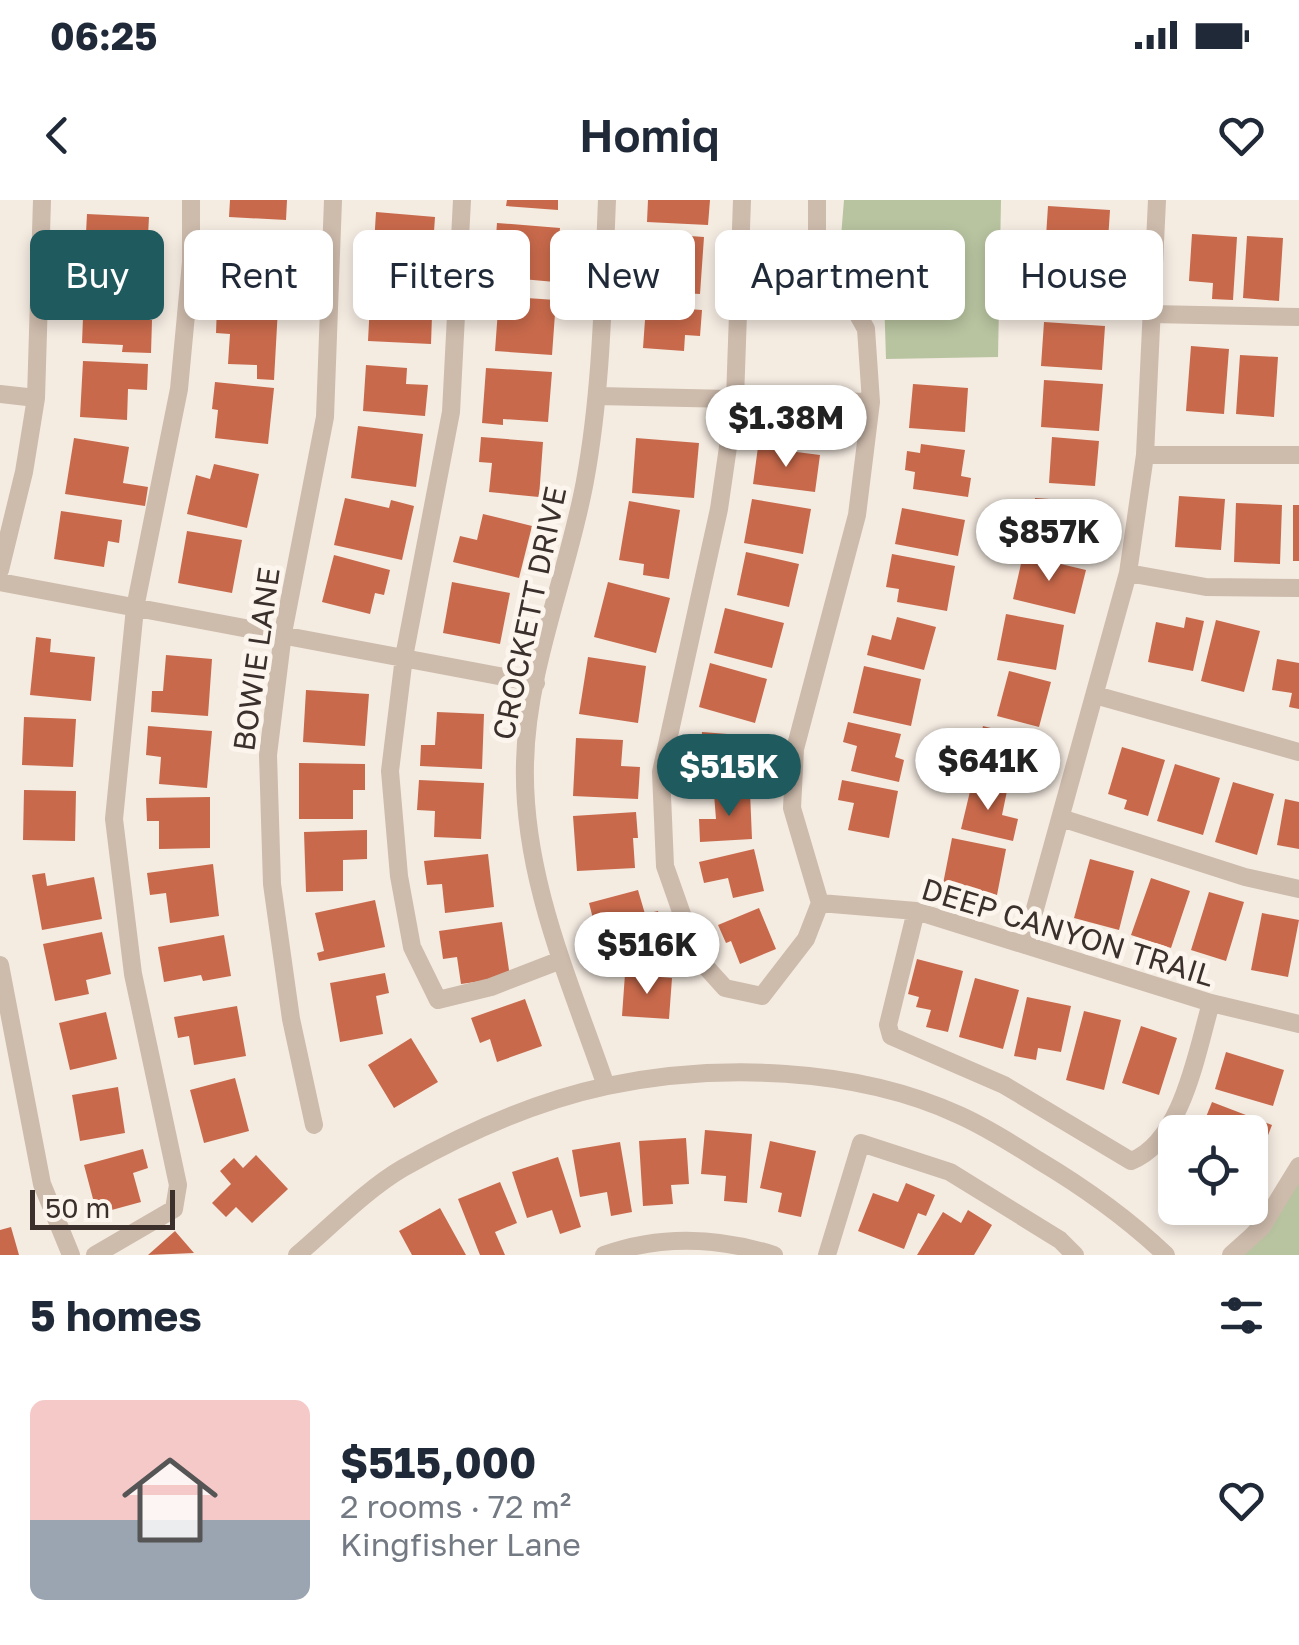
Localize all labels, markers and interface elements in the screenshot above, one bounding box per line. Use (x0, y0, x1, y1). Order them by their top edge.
text: 06:25 (50, 13, 157, 58)
icon: back (30, 108, 85, 163)
text: Homiq (579, 108, 720, 162)
icon: heart (1214, 108, 1269, 163)
chip: Buy (30, 230, 164, 320)
chip: Rent (184, 230, 333, 320)
chip: Filters (353, 230, 530, 320)
chip: New (550, 230, 695, 320)
chip: Apartment (715, 230, 965, 320)
chip: House (985, 230, 1163, 320)
pin: $1.38M (705, 385, 867, 470)
text: $1.38M (728, 398, 844, 436)
street label: CROCKETT DRIVE (485, 483, 573, 743)
pin: $857K (979, 499, 1119, 584)
text: $857K (998, 512, 1100, 550)
street label: BOWIE LANE (225, 565, 287, 753)
pin: $641K (918, 728, 1058, 813)
pin: $515K (659, 734, 799, 819)
text: $641K (937, 741, 1039, 779)
text: $515K (679, 747, 779, 785)
street label: DEEP CANYON TRAIL (917, 870, 1219, 994)
pin: $516K (577, 912, 717, 997)
text: $516K (597, 925, 697, 963)
map controls (1158, 1115, 1268, 1225)
button: locate (1158, 1115, 1268, 1225)
scale bar (30, 1185, 175, 1230)
text: 50 m (45, 1191, 110, 1224)
icon: filters (1214, 1288, 1269, 1343)
text: 5 homes (30, 1290, 202, 1340)
text: $515,000 (340, 1437, 536, 1487)
icon: home (110, 1440, 230, 1560)
icon: heart (1214, 1473, 1269, 1528)
text: 2 rooms · 72 m² (340, 1487, 571, 1525)
text: Kingfisher Lane (340, 1525, 581, 1563)

